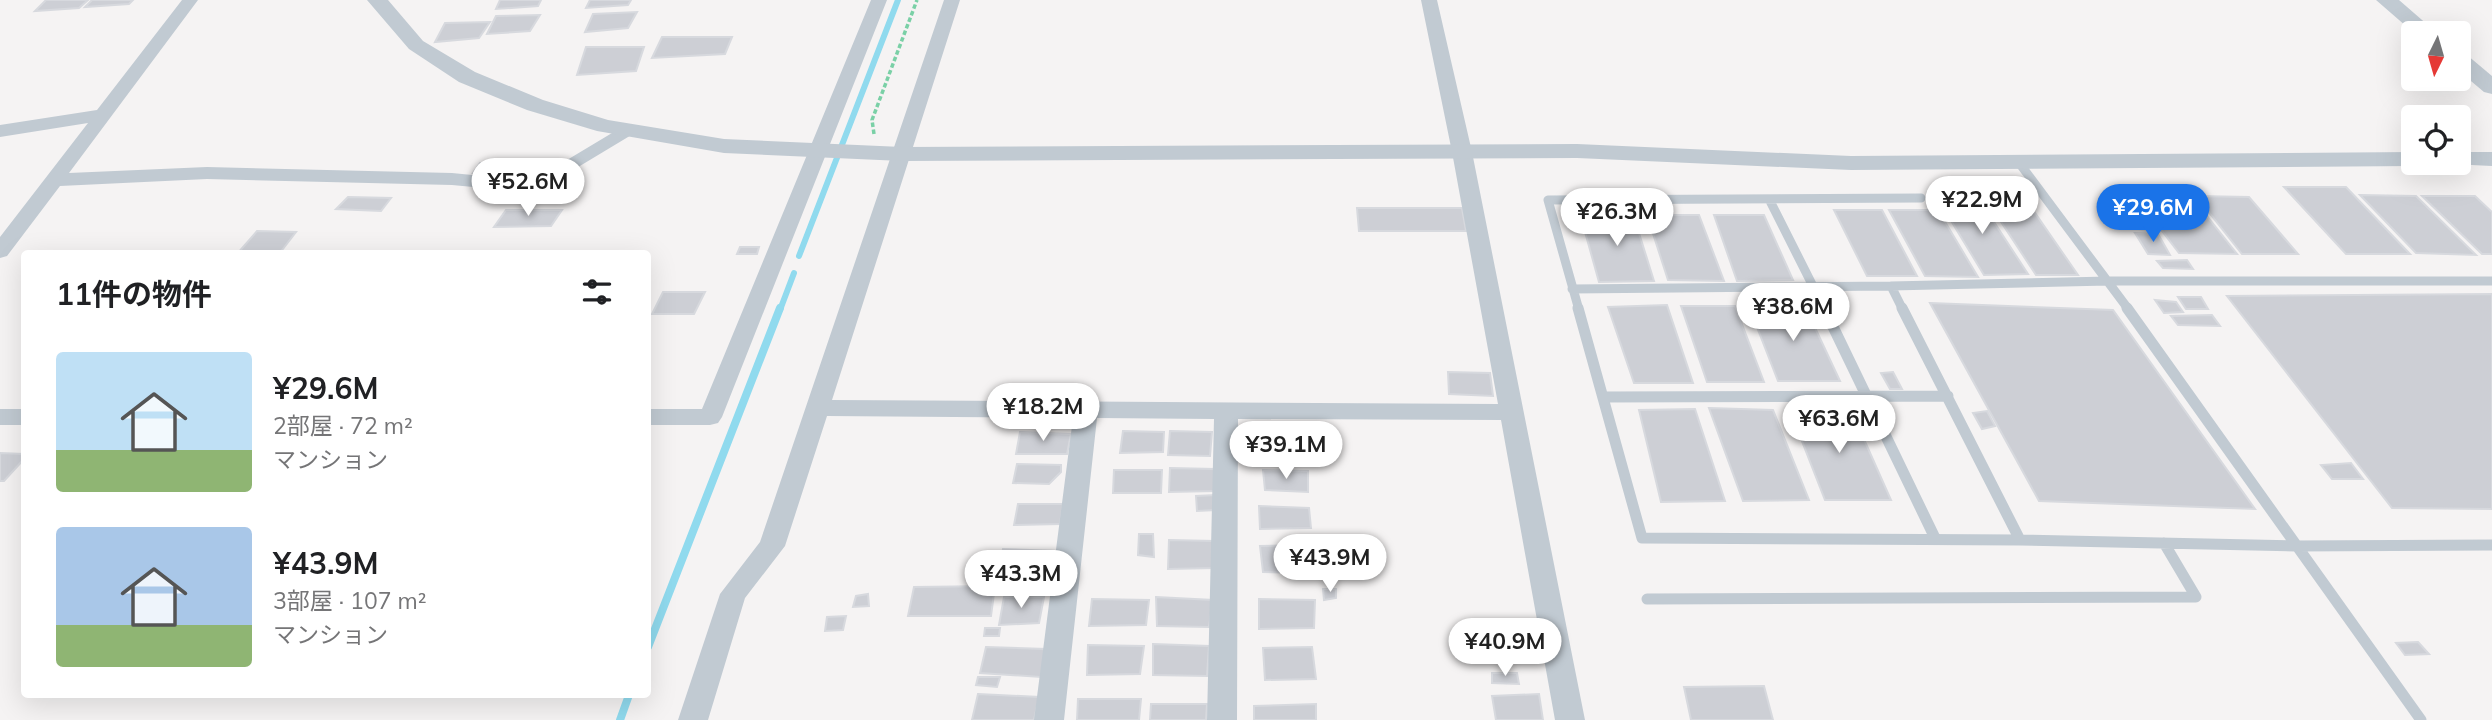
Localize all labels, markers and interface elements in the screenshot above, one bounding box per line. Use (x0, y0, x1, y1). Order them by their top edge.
north arrow (2401, 21, 2471, 91)
map controls (2401, 21, 2471, 175)
button: locate (2401, 105, 2471, 175)
pin: ¥52.6M (471, 158, 585, 218)
text: ¥52.6M (488, 166, 568, 195)
pin: ¥22.9M (1925, 176, 2039, 236)
text: ¥22.9M (1942, 184, 2022, 213)
pin: ¥29.6M (2096, 184, 2210, 244)
pin: ¥26.3M (1560, 188, 1674, 248)
text: ¥29.6M (2113, 192, 2193, 221)
text: ¥26.3M (1577, 196, 1657, 225)
icon: filters (578, 273, 616, 311)
text: 11件の物件 (56, 275, 212, 313)
pin: ¥38.6M (1736, 284, 1850, 343)
text: ¥38.6M (1753, 291, 1833, 320)
text: ¥29.6M (273, 369, 379, 407)
icon: home (112, 380, 196, 464)
pin: ¥18.2M (986, 384, 1100, 443)
text: ¥18.2M (1003, 391, 1083, 420)
pin: ¥63.6M (1782, 396, 1896, 455)
text: ¥63.6M (1799, 403, 1879, 432)
text: 2部屋 · 72 m² (273, 411, 413, 440)
pin: ¥39.1M (1229, 421, 1343, 481)
text: ¥39.1M (1246, 429, 1326, 458)
text: マンション (273, 445, 388, 474)
pin: ¥43.9M (1273, 534, 1387, 594)
text: ¥43.9M (1290, 542, 1370, 571)
text: ¥43.9M (273, 544, 379, 582)
pin: ¥43.3M (964, 550, 1078, 610)
icon: home (112, 555, 196, 639)
text: ¥43.3M (981, 558, 1061, 587)
text: 3部屋 · 107 m² (273, 586, 426, 615)
pin: ¥40.9M (1448, 618, 1562, 678)
text: マンション (273, 620, 388, 649)
text: ¥40.9M (1465, 626, 1545, 655)

